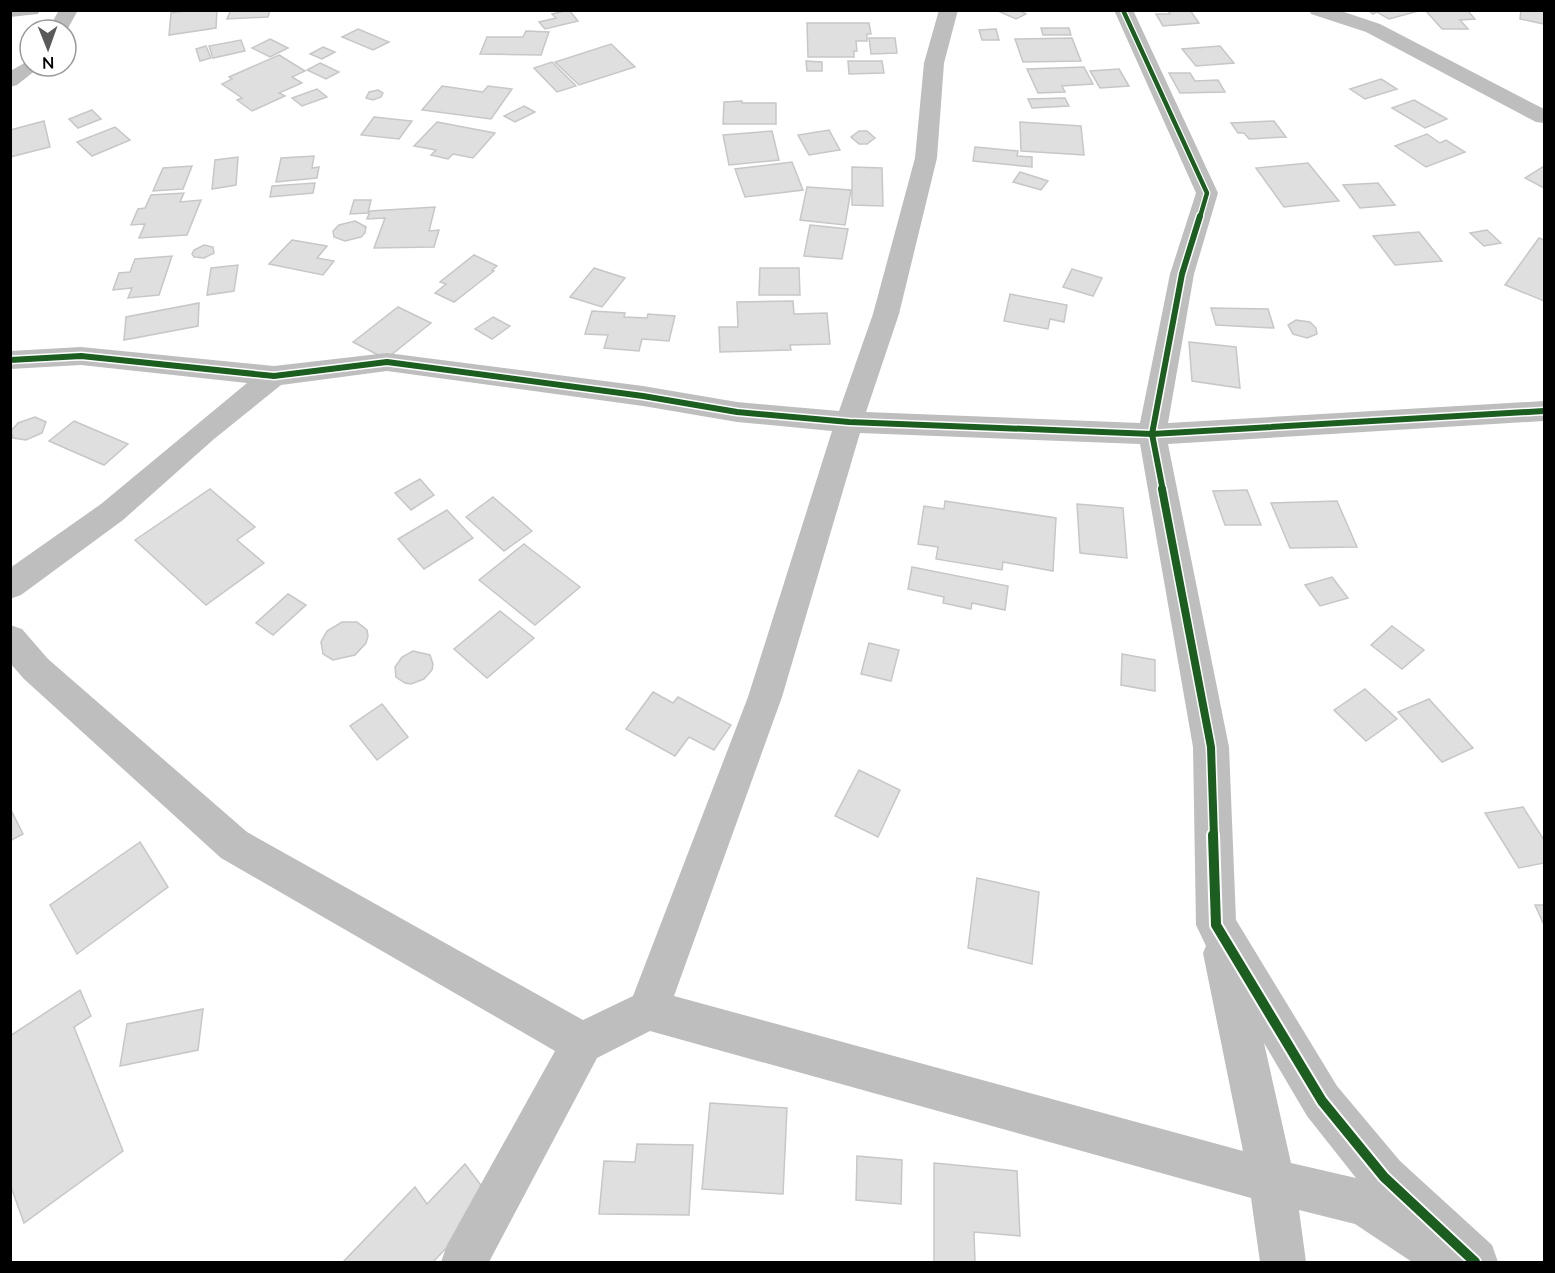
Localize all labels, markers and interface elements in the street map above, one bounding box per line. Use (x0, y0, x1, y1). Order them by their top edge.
north arrow (18, 18, 78, 78)
text: N (42, 54, 55, 73)

